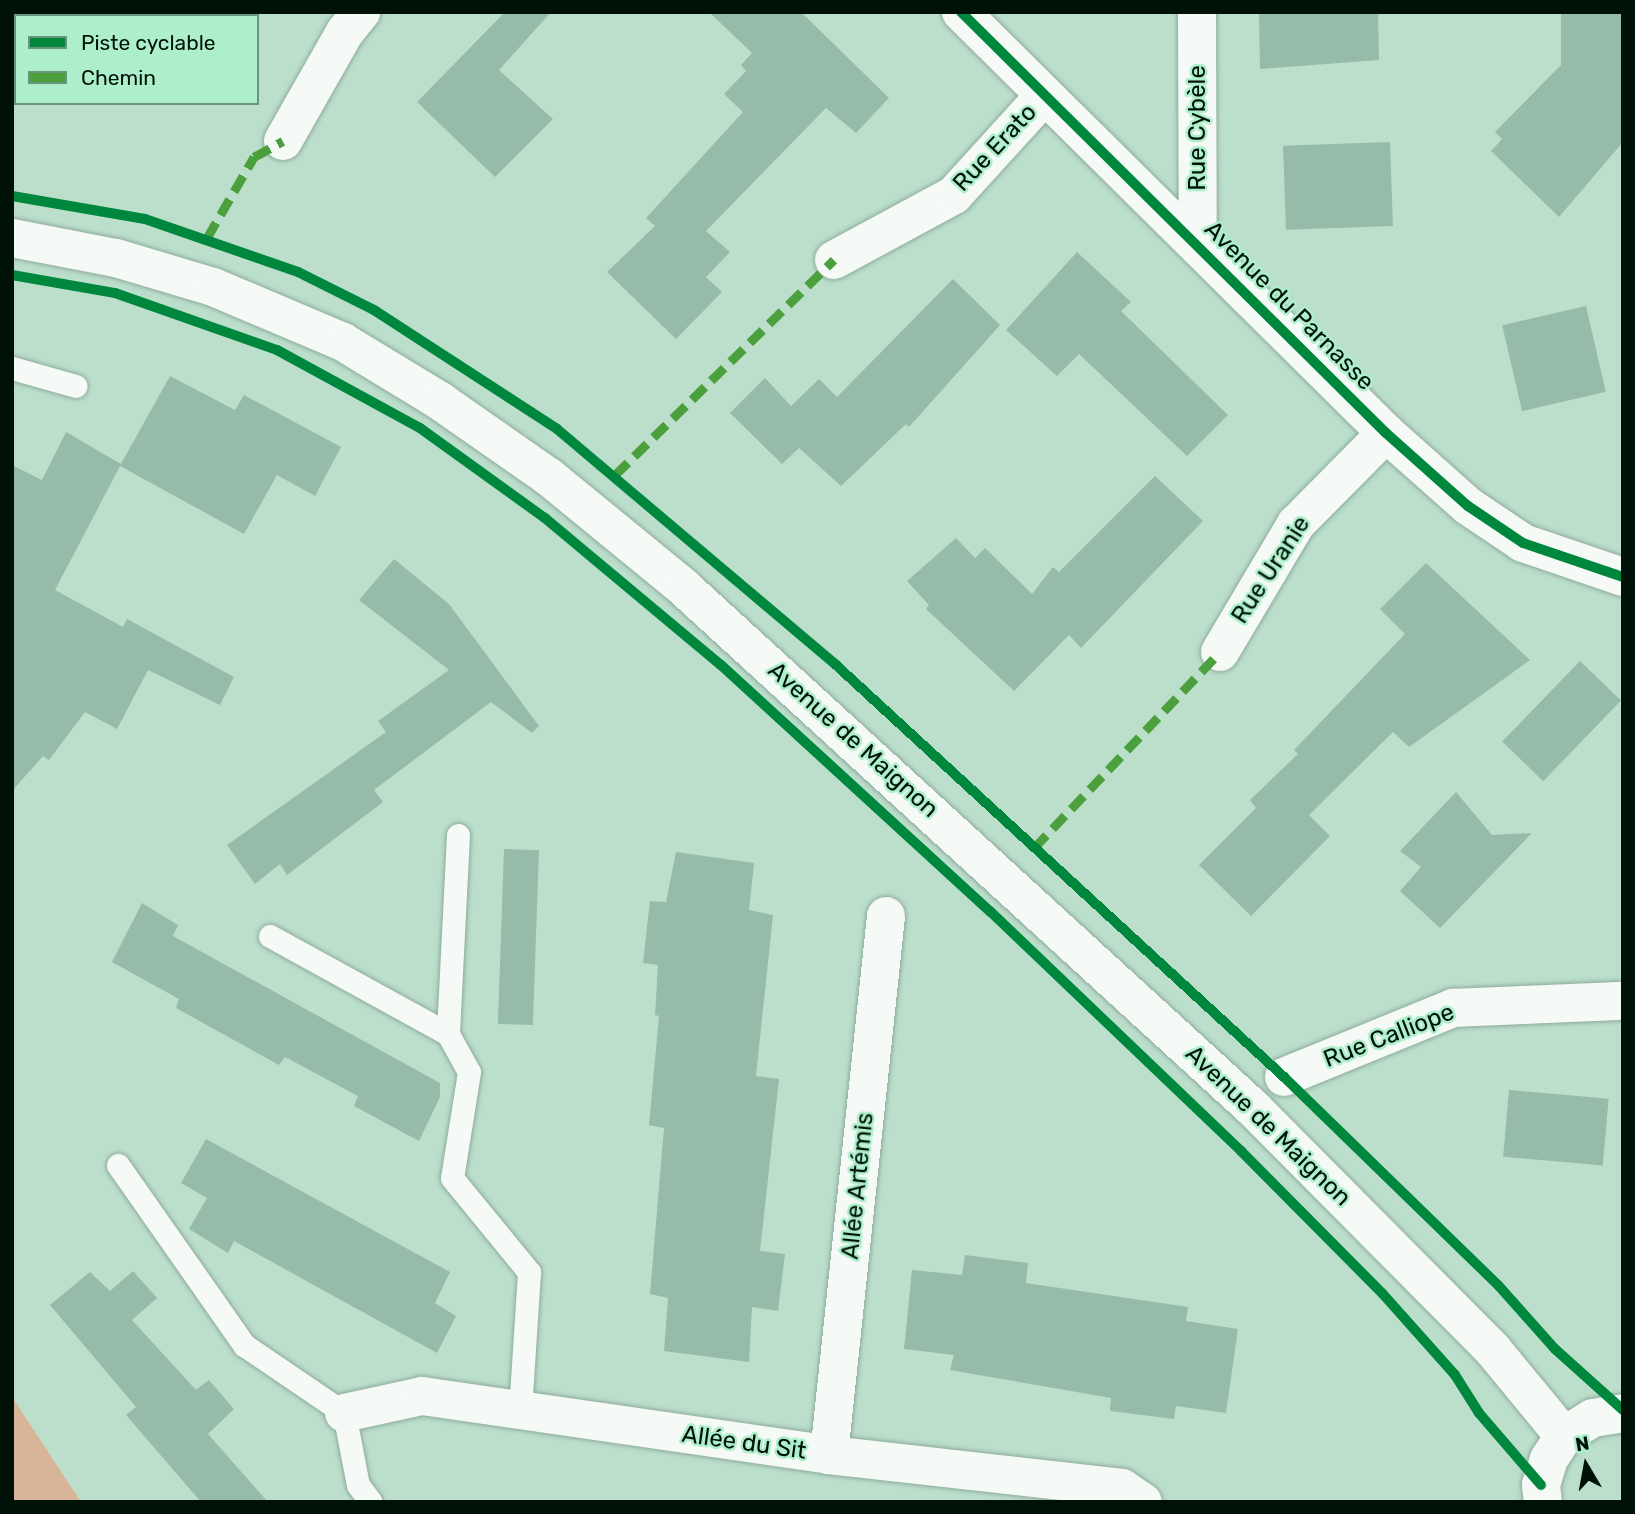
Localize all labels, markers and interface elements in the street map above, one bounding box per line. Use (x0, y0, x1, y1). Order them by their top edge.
legend (14, 14, 259, 105)
text: Piste cyclable (81, 30, 216, 55)
text: Chemin (81, 65, 156, 90)
street label: Rue Cybèle (1184, 65, 1212, 191)
street label: Rue Erato (947, 98, 1043, 198)
street label: Avenue du Parnasse (1198, 215, 1380, 397)
street label: Rue Uranie (1226, 511, 1316, 629)
street label: Avenue de Maignon (762, 656, 944, 824)
street label: Rue Calliope (1320, 998, 1458, 1074)
street label: Avenue de Maignon (1179, 1040, 1357, 1212)
street label: Allée Artémis (836, 1111, 880, 1261)
street label: Allée du Sit (680, 1420, 808, 1466)
north arrow (1551, 1430, 1621, 1500)
text: N (1574, 1431, 1591, 1456)

